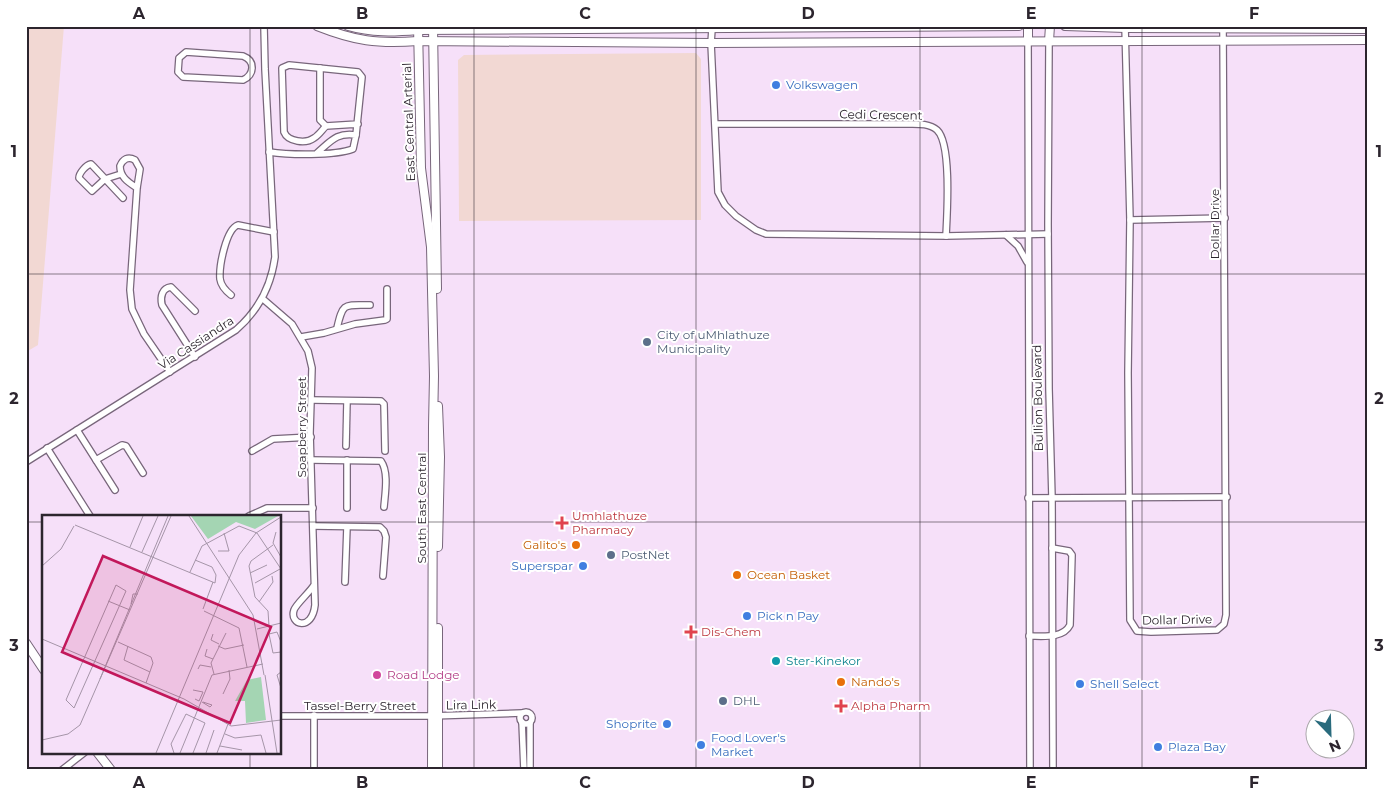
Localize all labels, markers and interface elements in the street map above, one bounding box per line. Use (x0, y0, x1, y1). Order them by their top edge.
text: A (132, 4, 146, 23)
text: B (356, 4, 368, 23)
text: C (579, 4, 591, 23)
text: D (801, 4, 815, 23)
text: E (1026, 4, 1036, 23)
text: F (1249, 4, 1259, 23)
street label: East Central Arterial (399, 62, 418, 182)
place label: Volkswagen (786, 77, 858, 92)
marker: Volkswagen (770, 79, 782, 91)
street label: Cedi Crescent (839, 106, 923, 123)
text: 1 (11, 142, 17, 161)
text: 1 (1376, 142, 1382, 161)
street label: Dollar Drive (1207, 189, 1222, 259)
street label: Via Cassiandra (155, 313, 236, 373)
place label: City of uMhlathuze Municipality (657, 327, 770, 356)
marker: City of uMhlathuze Municipality (641, 336, 653, 348)
street label: Bullion Boulevard (1029, 345, 1046, 451)
street label: Soapberry Street (294, 376, 309, 477)
text: 2 (9, 389, 19, 408)
text: 2 (1374, 389, 1384, 408)
street label: South East Central (414, 452, 429, 564)
place label: Umhlathuze Pharmacy (572, 508, 647, 537)
inset map (42, 515, 281, 754)
marker: Umhlathuze Pharmacy (556, 517, 568, 529)
place label: Galito's (523, 537, 566, 552)
marker: Galito's (570, 539, 582, 551)
place label: PostNet (621, 547, 670, 562)
marker: PostNet (605, 549, 617, 561)
place label: Superspar (512, 558, 573, 573)
marker: Superspar (577, 560, 589, 572)
place label: Ocean Basket (747, 567, 830, 582)
marker: Ocean Basket (731, 569, 743, 581)
place label: Pick n Pay (757, 608, 819, 623)
marker: Pick n Pay (741, 610, 753, 622)
street label: Dollar Drive (1142, 611, 1212, 628)
place label: Dis-Chem (701, 624, 761, 639)
marker: Dis-Chem (685, 626, 697, 638)
text: 3 (8, 636, 19, 655)
text: 3 (1373, 636, 1384, 655)
place label: Ster-Kinekor (786, 653, 861, 668)
marker: Ster-Kinekor (770, 655, 782, 667)
place label: Road Lodge (387, 667, 460, 682)
marker: Road Lodge (371, 669, 383, 681)
place label: Nando's (851, 674, 900, 689)
marker: Nando's (835, 676, 847, 688)
place label: Shell Select (1090, 676, 1159, 691)
marker: Shell Select (1074, 678, 1086, 690)
place label: DHL (733, 693, 760, 708)
marker: DHL (717, 695, 729, 707)
street label: Lira Link (446, 697, 497, 712)
street label: Tassel-Berry Street (304, 698, 416, 713)
place label: Alpha Pharm (851, 698, 931, 713)
marker: Alpha Pharm (835, 700, 847, 712)
north arrow (1306, 708, 1356, 758)
place label: Shoprite (606, 716, 657, 731)
marker: Shoprite (661, 718, 673, 730)
place label: Food Lover's Market (711, 730, 786, 759)
text: N (1326, 735, 1344, 756)
marker: Food Lover's Market (695, 739, 707, 751)
place label: Plaza Bay (1168, 739, 1226, 754)
marker: Plaza Bay (1152, 741, 1164, 753)
text: A (132, 773, 146, 792)
text: B (356, 773, 368, 792)
text: C (579, 773, 591, 792)
text: D (801, 773, 815, 792)
text: E (1026, 773, 1036, 792)
text: F (1249, 773, 1259, 792)

